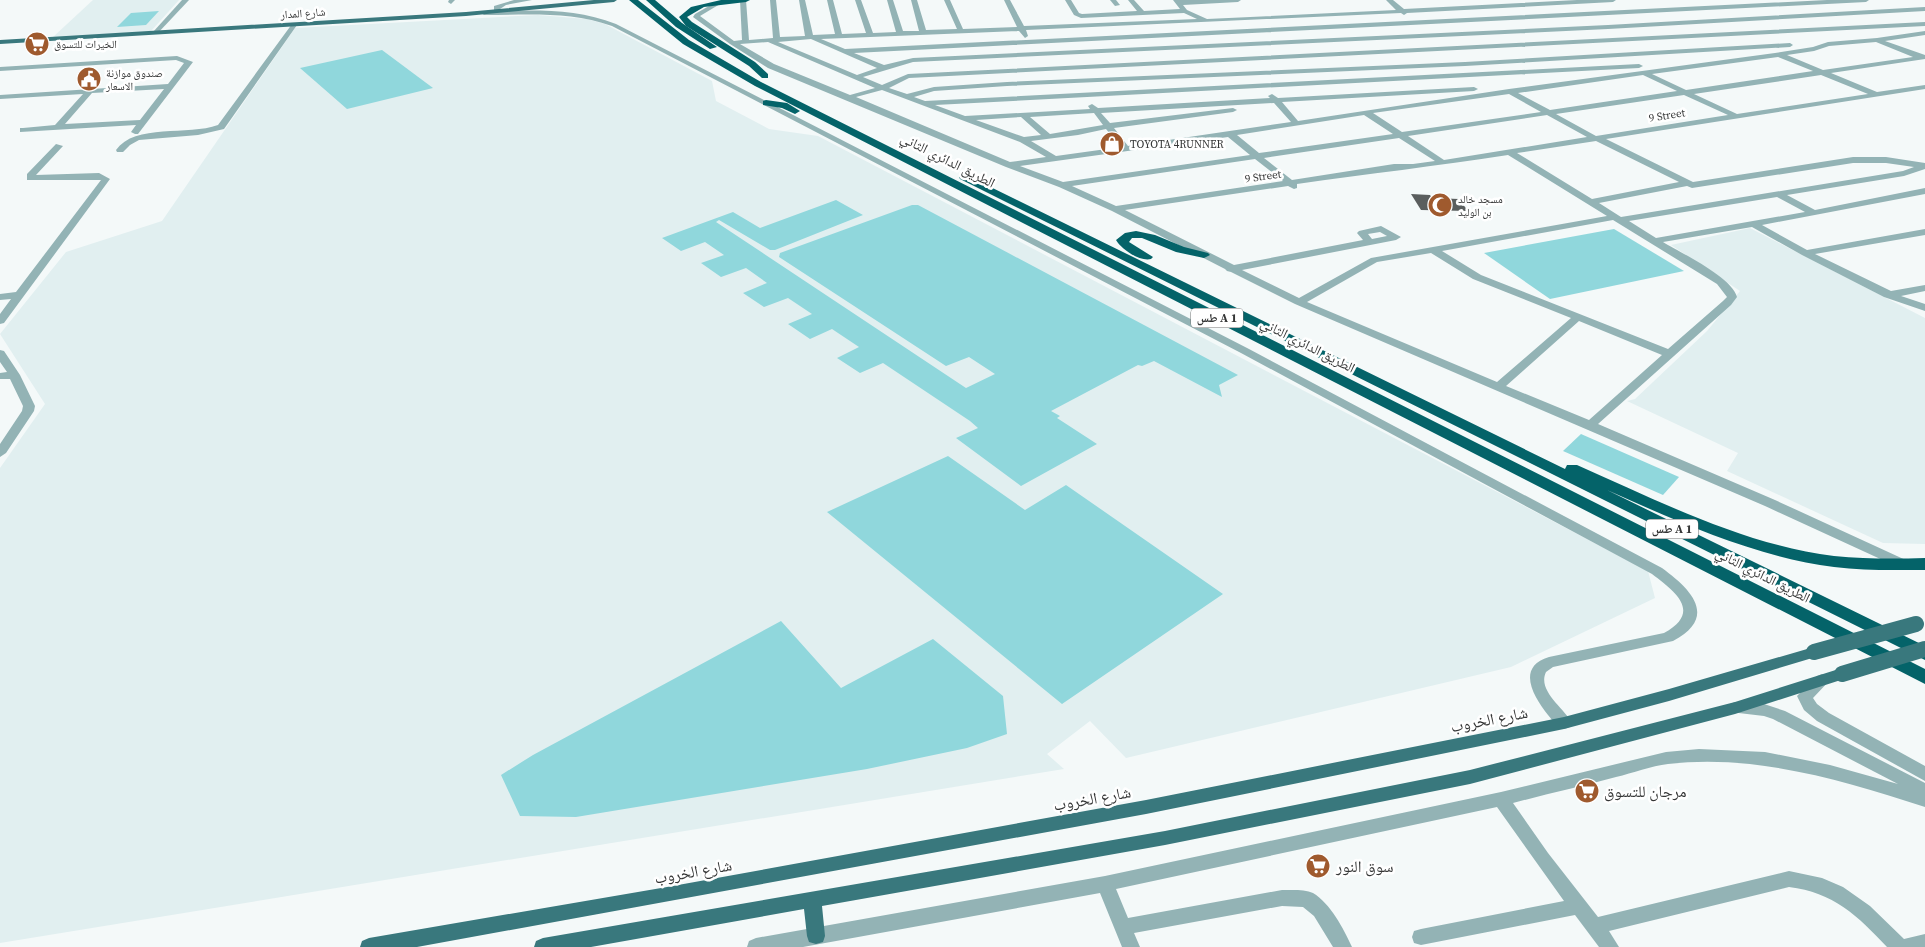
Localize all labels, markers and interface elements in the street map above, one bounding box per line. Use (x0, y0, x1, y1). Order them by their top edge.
street label: شارع المدار (279, 4, 326, 23)
supermarket icon: الخيرات للتسوق (24, 31, 50, 57)
place label: الخيرات للتسوق (54, 37, 117, 52)
public building icon: صندوق موازنة الاسعار (76, 66, 102, 92)
place label: صندوق موازنة الاسعار (105, 66, 163, 94)
street label: 9 Street (1648, 105, 1687, 126)
street label: الطريق الدائري الثاني (896, 128, 999, 194)
shop icon: TOYOTA 4RUNNER (1099, 131, 1125, 157)
place label: TOYOTA 4RUNNER (1130, 137, 1224, 152)
street label: 9 Street (1244, 166, 1283, 186)
mosque icon: مسجد خالد بن الوليد (1427, 192, 1453, 218)
place label: مسجد خالد بن الوليد (1458, 192, 1503, 220)
road number: طس A 1 (1191, 308, 1243, 328)
street label: الطريق الدائري الثاني (1256, 313, 1359, 379)
road number: طس A 1 (1646, 520, 1698, 538)
street label: الطريق الدائري الثاني (1711, 543, 1814, 609)
street label: شارع الخروب (1448, 701, 1530, 737)
supermarket icon: مرجان للتسوق (1574, 778, 1600, 804)
street label: شارع الخروب (1052, 780, 1132, 816)
place label: مرجان للتسوق (1604, 780, 1687, 802)
street label: شارع الخروب (653, 853, 733, 889)
supermarket icon: سوق النور (1305, 853, 1331, 879)
place label: سوق النور (1335, 855, 1394, 877)

